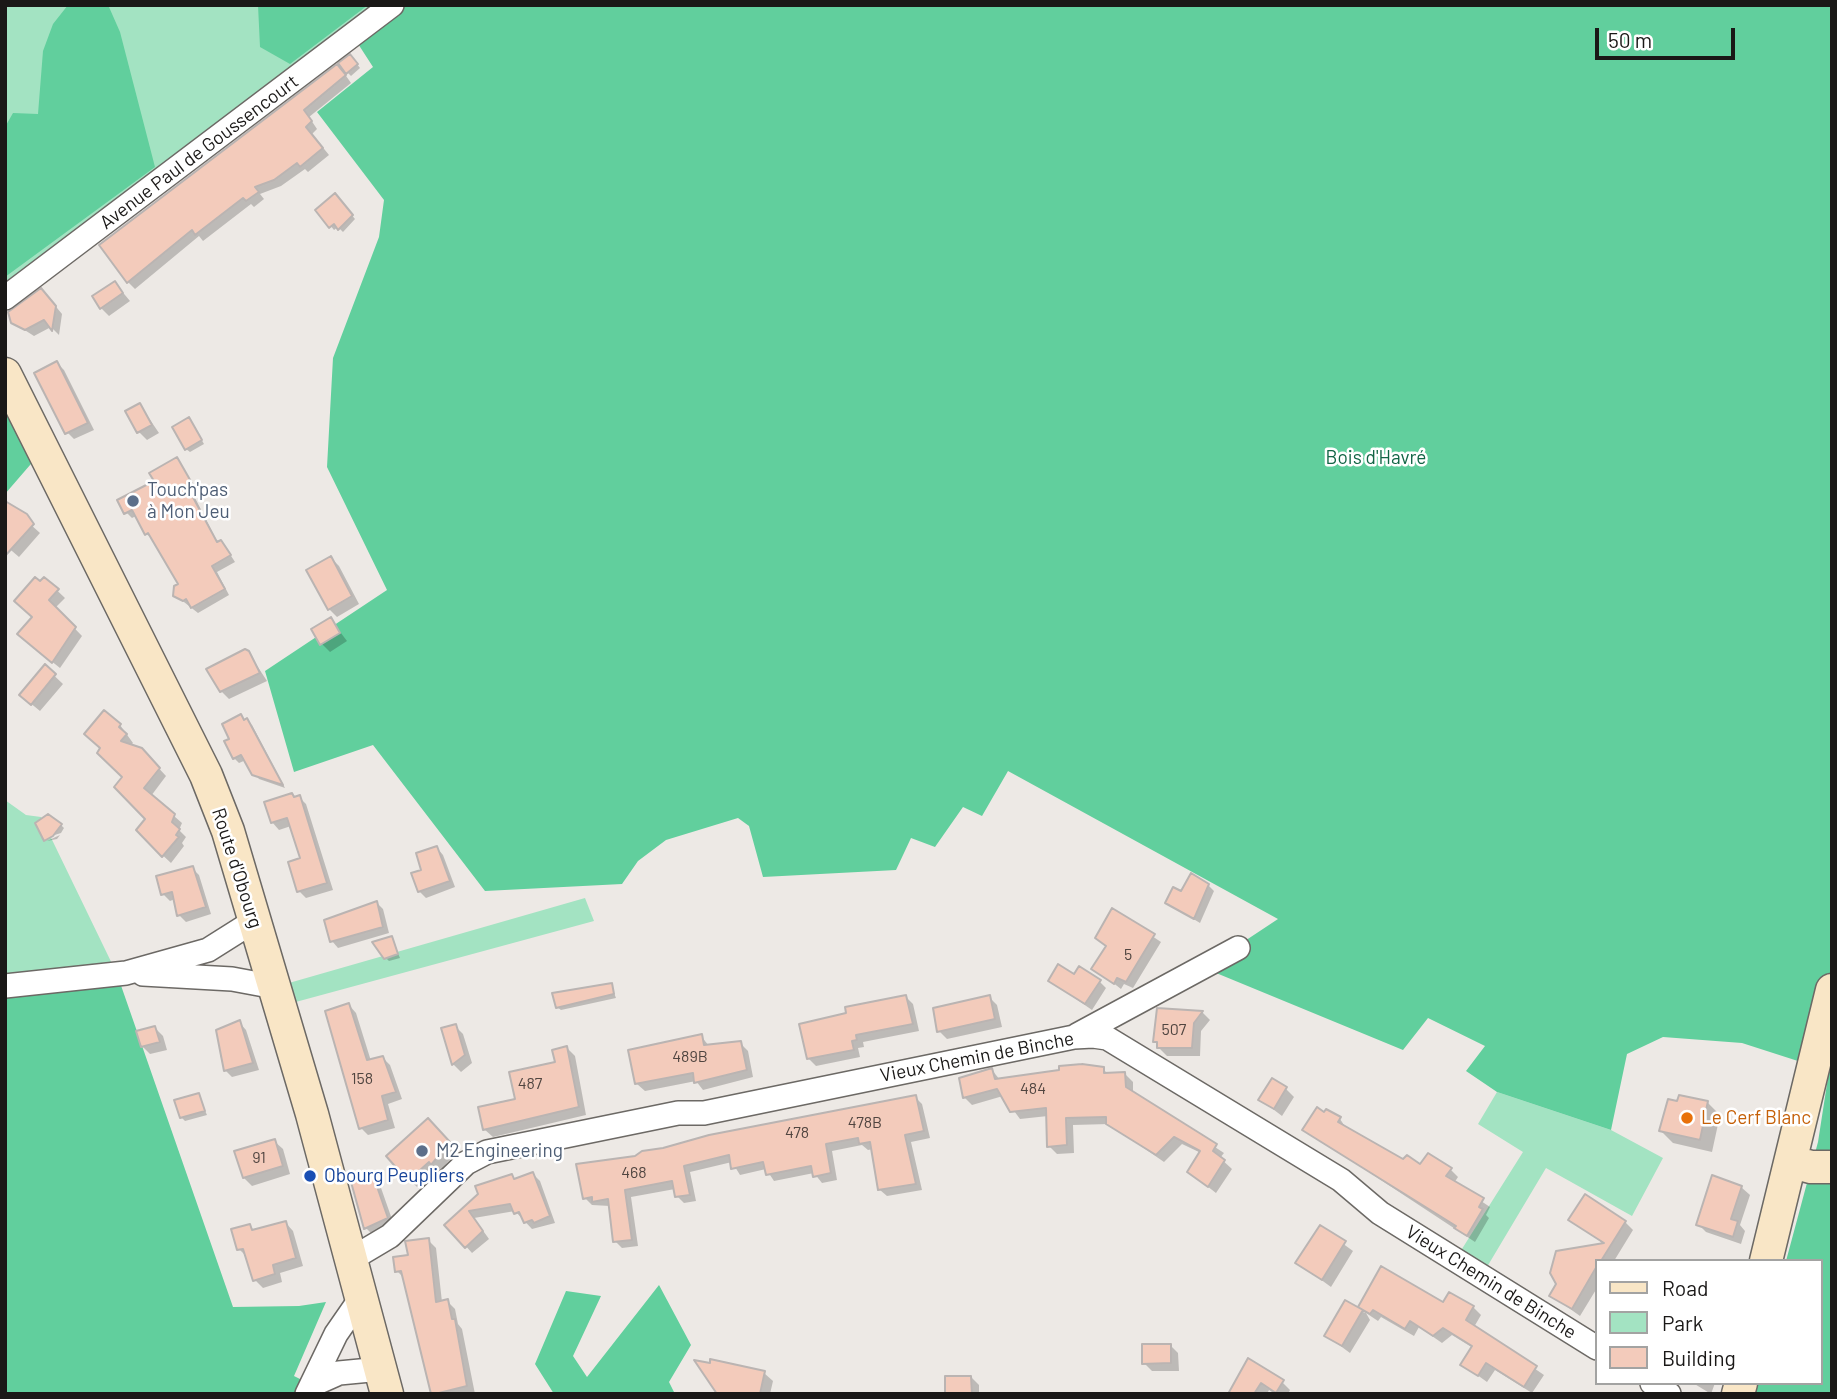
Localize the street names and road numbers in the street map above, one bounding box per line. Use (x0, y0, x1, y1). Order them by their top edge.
street label: Avenue Paul de Goussencourt (95, 70, 303, 234)
street label: Route d'Obourg (207, 805, 267, 931)
street label: Vieux Chemin de Binche (878, 1027, 1076, 1087)
street label: Vieux Chemin de Binche (1401, 1220, 1581, 1344)

